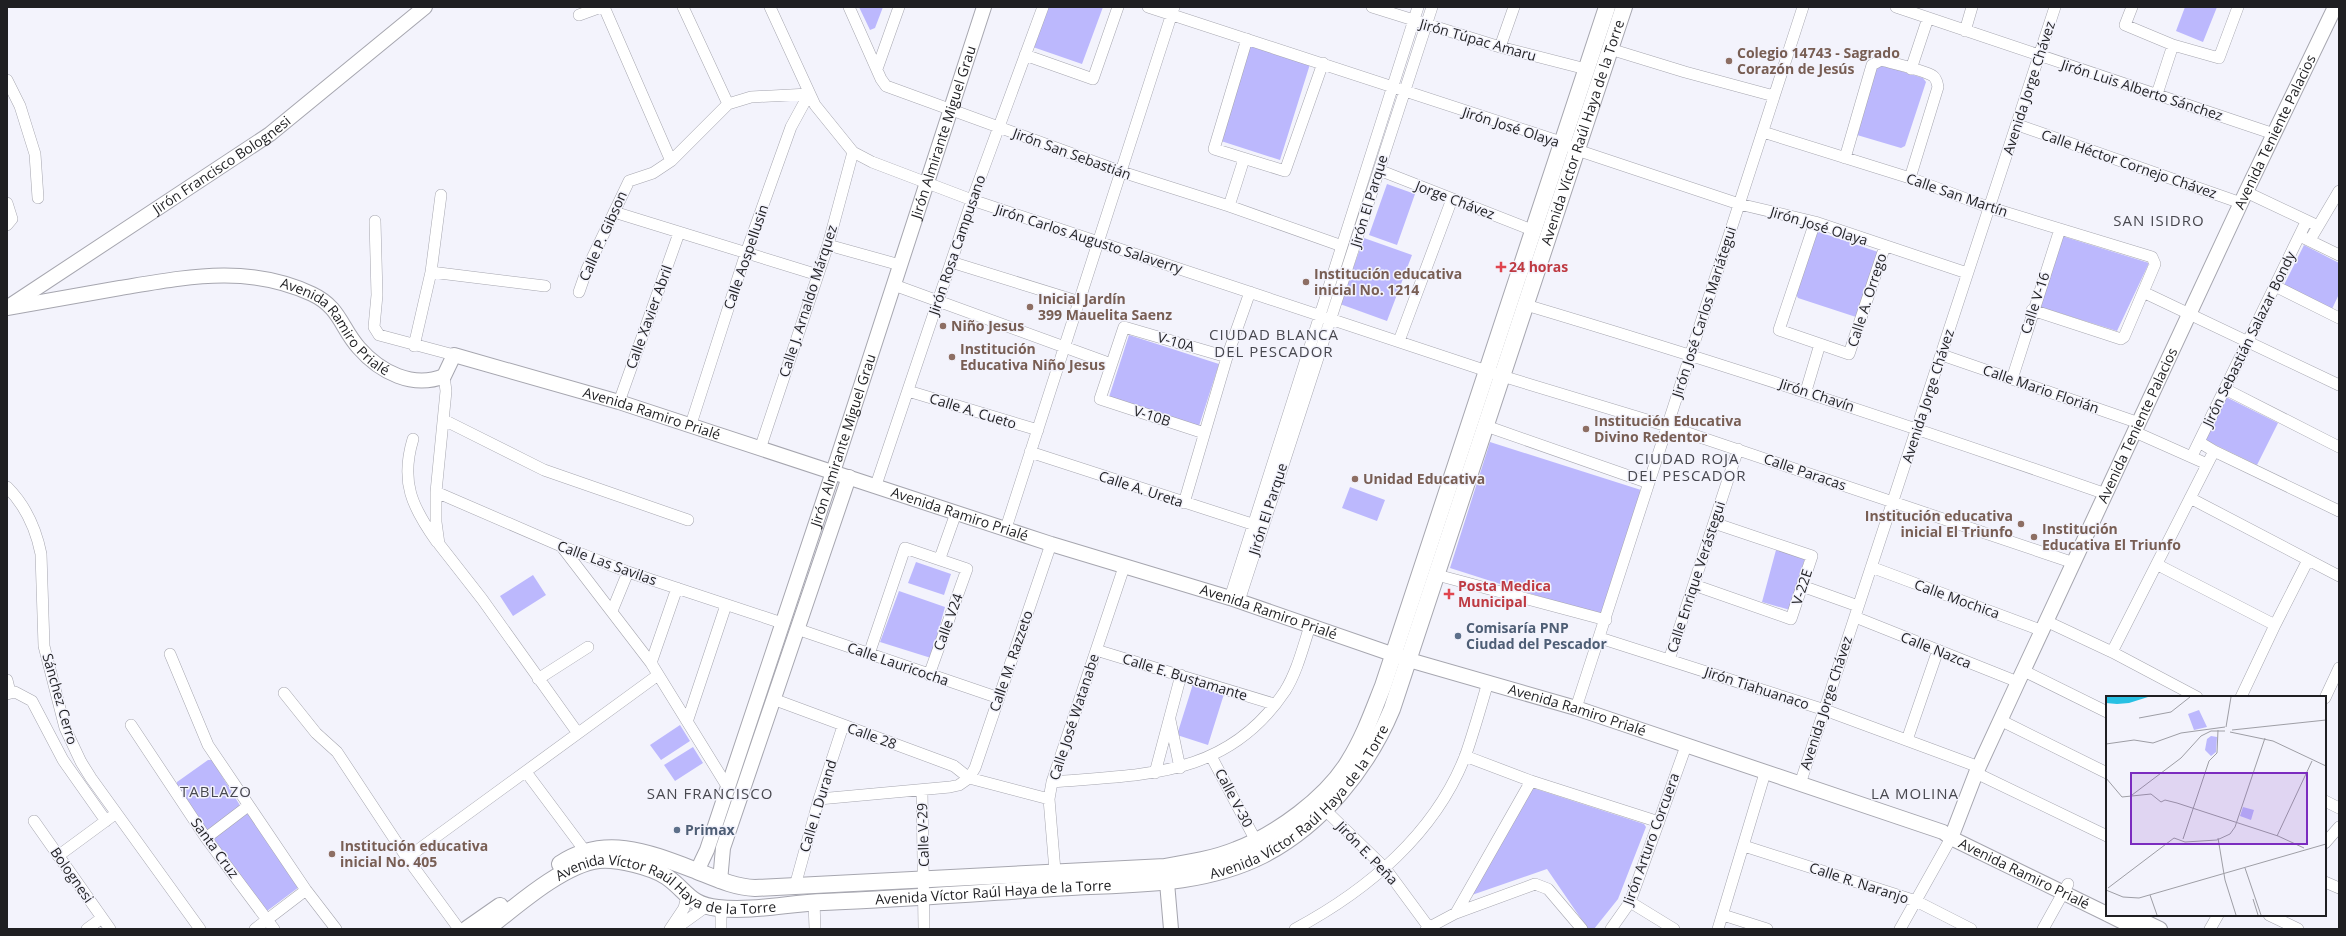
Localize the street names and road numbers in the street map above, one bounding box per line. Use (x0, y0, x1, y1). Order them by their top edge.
street label: Jirón Túpac Amaru (1416, 13, 1539, 65)
street label: Avenida Víctor Raúl Haya de la Torre (1536, 17, 1628, 248)
street label: Avenida Jorge Chávez (1998, 18, 2059, 157)
street label: Jirón Almirante Miguel Grau (905, 43, 980, 223)
street label: Avenida Teniente Palacios (2229, 51, 2320, 212)
street label: Jirón Luis Alberto Sánchez (2057, 54, 2226, 125)
street label: Jirón José Olaya (1458, 101, 1562, 151)
street label: Jirón Francisco Bolognesi (147, 111, 294, 219)
street label: Jirón San Sebastián (1008, 123, 1134, 184)
street label: Calle Héctor Cornejo Chávez (2039, 125, 2220, 203)
street label: Jirón El Parque (1345, 152, 1392, 251)
street label: Calle San Martín (1904, 168, 2010, 221)
street label: Jirón Rosa Campusano (923, 172, 989, 319)
street label: Jorge Chávez (1411, 175, 1498, 224)
street label: Calle P. Gibson (574, 188, 631, 284)
street label: Jirón Carlos Augusto Salaverry (991, 199, 1186, 278)
street label: Jirón José Olaya (1766, 201, 1870, 249)
street label: Calle Aospellusin (719, 202, 772, 312)
street label: Calle J. Arnaldo Márquez (774, 222, 841, 379)
street label: Jirón José Carlos Mariátegui (1666, 224, 1740, 402)
street label: Jirón Sebastián Salazar Bondy (2197, 247, 2300, 431)
street label: Calle A. Orrego (1842, 251, 1891, 349)
street label: Calle Xavier Abril (621, 262, 676, 371)
street label: Calle V-16 (2016, 269, 2053, 336)
street label: Avenida Ramiro Prialé (278, 273, 393, 379)
street label: Avenida Jorge Chávez (1897, 326, 1958, 465)
street label: V-10A (1155, 327, 1197, 356)
street label: Avenida Teniente Palacios (2093, 344, 2181, 506)
street label: Jirón Almirante Miguel Grau (805, 351, 880, 531)
street label: Calle Mario Florián (1981, 360, 2102, 417)
street label: Jirón Chavín (1775, 373, 1857, 416)
street label: Avenida Ramiro Prialé (581, 382, 723, 444)
street label: Calle A. Cueto (927, 388, 1019, 433)
street label: V-10B (1131, 401, 1173, 430)
street label: Calle Paracas (1761, 449, 1849, 495)
street label: Jirón El Parque (1243, 460, 1291, 559)
street label: Calle A. Ureta (1096, 466, 1186, 511)
street label: Avenida Ramiro Prialé (889, 482, 1031, 545)
street label: Calle Enrique Verástegui (1662, 499, 1729, 655)
street label: Calle Las Savilas (555, 536, 660, 589)
street label: V-22E (1787, 566, 1816, 607)
street label: Calle Mochica (1912, 574, 2002, 623)
street label: Avenida Ramiro Prialé (1198, 580, 1340, 643)
street label: Calle V24 (928, 591, 967, 653)
street label: Calle M. Razzeto (984, 608, 1037, 714)
street label: Calle Nazca (1898, 627, 1974, 672)
street label: Avenida Jorge Chávez (1795, 633, 1856, 772)
street label: Calle Lauricocha (845, 637, 952, 690)
street label: Calle E. Bustamante (1120, 649, 1250, 705)
street label: Sánchez Cerro (38, 651, 83, 747)
street label: Calle José Watanabe (1044, 651, 1103, 782)
street label: Jirón Tiahuanaco (1700, 661, 1812, 713)
street label: Avenida Ramiro Prialé (1506, 679, 1649, 740)
street label: Calle 28 (845, 718, 899, 753)
street label: Avenida Víctor Raúl Haya de la Torre (1208, 721, 1393, 883)
street label: Calle I. Durand (794, 757, 841, 854)
street label: Calle V-30 (1211, 765, 1258, 830)
street label: Jirón Arturo Corcuera (1617, 770, 1683, 909)
street label: Calle V-29 (912, 803, 933, 867)
street label: Santa Cruz (187, 814, 244, 882)
street label: Jirón E. Peña (1331, 815, 1402, 889)
street label: Avenida Ramiro Prialé (1956, 833, 2093, 913)
street label: Bolognesi (46, 843, 98, 906)
street label: Avenida Víctor Raúl Haya de la Torre (551, 850, 777, 918)
street label: Calle R. Naranjo (1807, 858, 1911, 908)
street label: Avenida Víctor Raúl Haya de la Torre (875, 875, 1112, 909)

